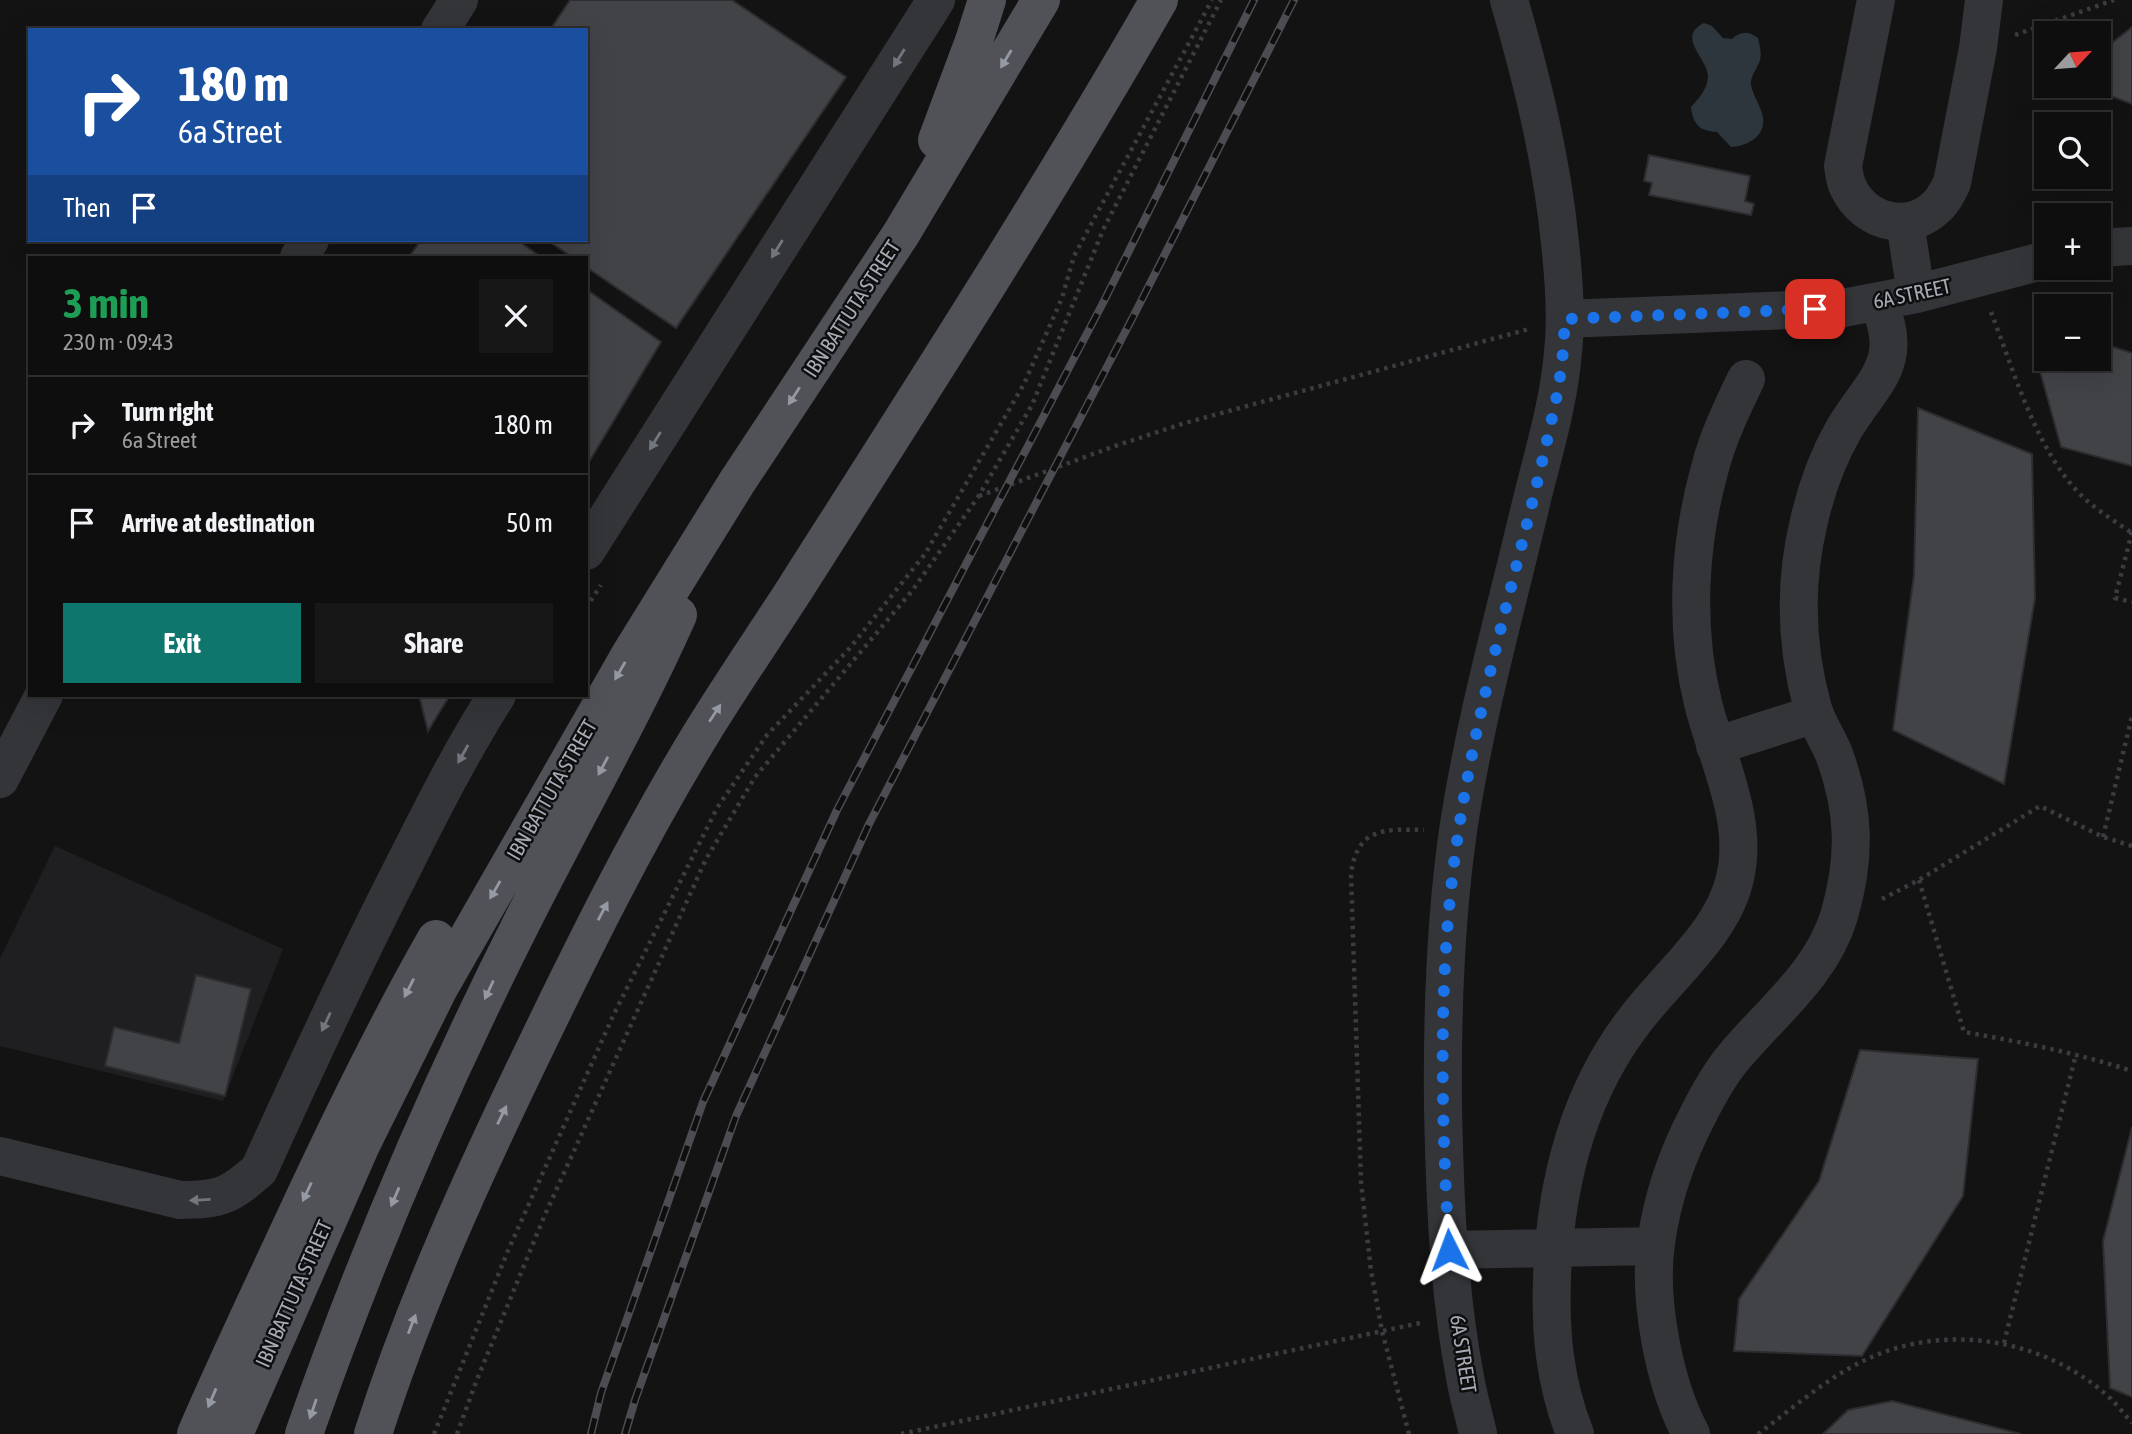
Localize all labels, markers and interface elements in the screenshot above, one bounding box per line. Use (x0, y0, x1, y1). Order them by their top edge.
north arrow (2034, 21, 2110, 98)
map controls (2034, 21, 2111, 371)
one-way arrow (893, 48, 906, 67)
one-way arrow (1000, 49, 1012, 68)
text: 180 m (178, 55, 289, 111)
icon: right (63, 56, 154, 147)
button: search (2034, 112, 2111, 189)
text: 6a Street (178, 113, 283, 150)
icon: arrive (125, 189, 163, 227)
text: Then (63, 193, 111, 223)
button: + (2034, 203, 2111, 280)
street label: IBN BATTUTA STREET (798, 236, 904, 381)
one-way arrow (771, 240, 784, 259)
street label: 6A STREET (1871, 273, 1953, 313)
text: 3 min (63, 279, 149, 327)
button: close (479, 279, 553, 353)
pin (1785, 279, 1845, 339)
icon: arrive (1796, 290, 1834, 328)
button: − (2034, 294, 2111, 371)
text: 230 m · 09:43 (63, 329, 174, 355)
one-way arrow (787, 387, 801, 405)
text: Turn right (122, 397, 213, 427)
icon: right (63, 406, 101, 444)
text: 180 m (494, 410, 553, 440)
text: 6a Street (122, 427, 197, 453)
one-way arrow (648, 432, 661, 451)
icon: arrive (63, 504, 101, 542)
text: Arrive at destination (122, 508, 315, 538)
text: 50 m (506, 508, 553, 538)
button: Exit (63, 603, 301, 683)
button: Share (315, 603, 553, 683)
one-way arrow (614, 662, 626, 681)
one-way arrow (708, 704, 722, 722)
street label: IBN BATTUTA STREET (501, 715, 601, 864)
one-way arrow (457, 744, 469, 764)
one-way arrow (598, 756, 610, 776)
one-way arrow (489, 881, 501, 900)
one-way arrow (597, 901, 609, 921)
one-way arrow (403, 978, 414, 998)
one-way arrow (483, 980, 495, 1000)
one-way arrow (320, 1012, 332, 1032)
one-way arrow (497, 1105, 508, 1125)
one-way arrow (301, 1182, 313, 1202)
one-way arrow (389, 1187, 400, 1208)
one-way arrow (189, 1194, 211, 1205)
position arrow (1412, 1213, 1486, 1287)
street label: IBN BATTUTA STREET (250, 1217, 336, 1371)
one-way arrow (407, 1313, 418, 1334)
street label: 6A STREET (1446, 1313, 1482, 1395)
one-way arrow (206, 1388, 218, 1408)
one-way arrow (307, 1399, 318, 1420)

